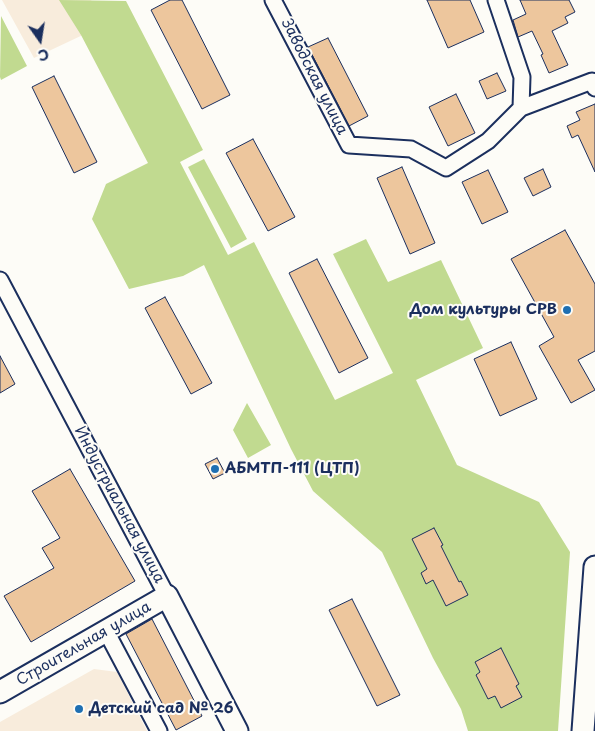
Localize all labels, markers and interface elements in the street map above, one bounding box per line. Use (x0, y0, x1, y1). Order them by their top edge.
north arrow (15, 15, 65, 65)
street label: Заводская улица (277, 16, 351, 138)
text: С (36, 44, 51, 67)
place label: Дом культуры СРВ (410, 301, 557, 319)
marker: Дом культуры СРВ (561, 304, 573, 316)
street label: Индустриальная улица (70, 424, 168, 586)
place label: АБМТП-111 (ЦТП) (225, 460, 360, 478)
marker: АБМТП-111 (ЦТП) (209, 463, 221, 475)
street label: Строительная улица (14, 598, 154, 690)
place label: Детский сад № 26 (89, 700, 233, 718)
marker: Детский сад № 26 (73, 703, 85, 715)

